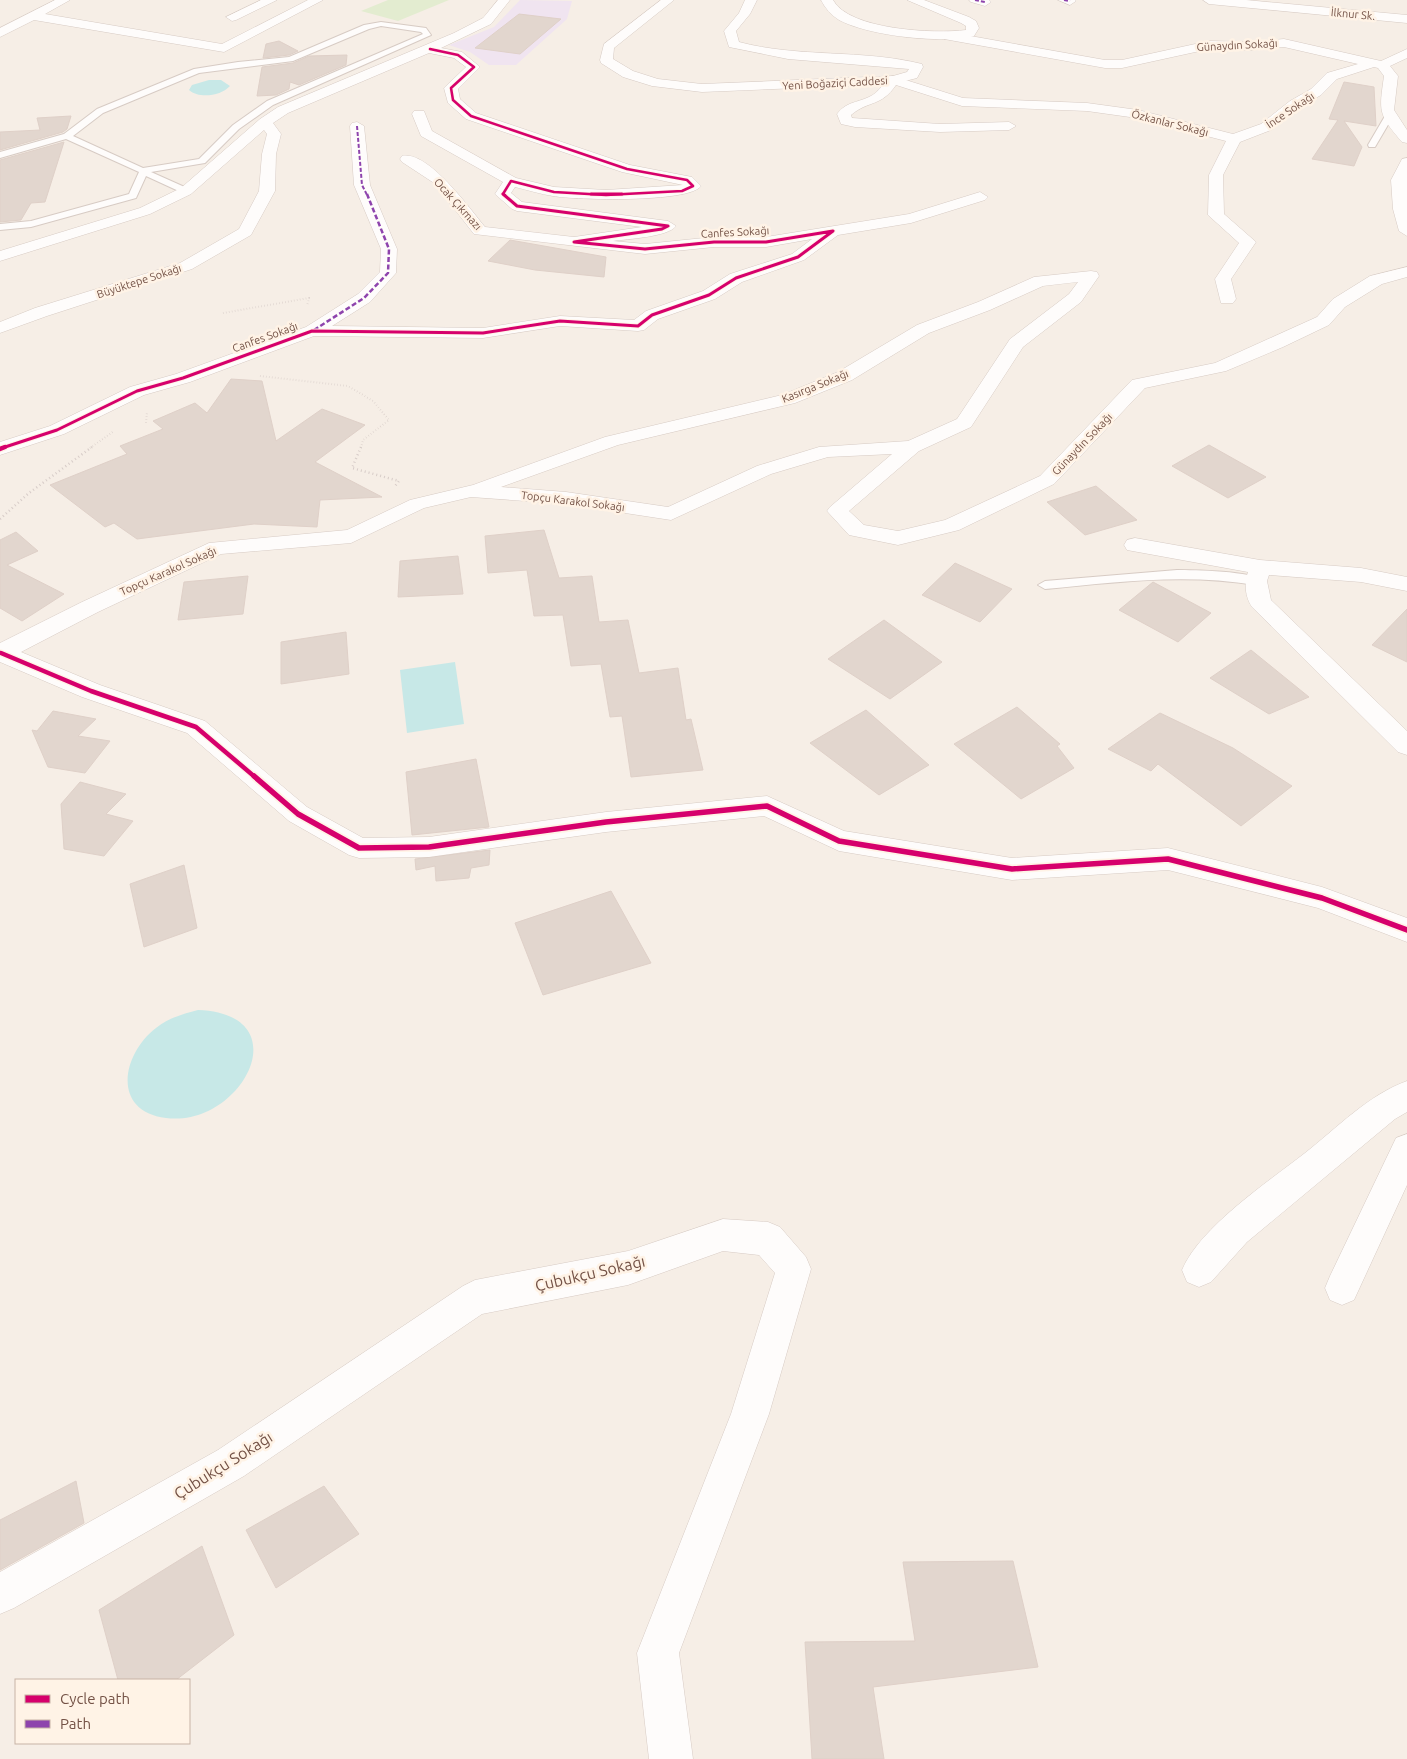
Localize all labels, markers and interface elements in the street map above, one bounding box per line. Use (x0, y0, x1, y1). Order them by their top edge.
street label: İlknur Sk. (1330, 6, 1376, 22)
street label: Günaydın Sokağı (1196, 37, 1278, 53)
street label: Yeni Boğaziçi Caddesi (782, 74, 888, 92)
street label: İnce Sokağı (1264, 90, 1316, 130)
street label: Özkanlar Sokağı (1130, 108, 1210, 138)
street label: Ocak Çıkmazı (432, 176, 484, 232)
street label: Canfes Sokağı (700, 224, 770, 240)
street label: Büyüktepe Sokağı (95, 262, 183, 300)
street label: Canfes Sokağı (231, 320, 299, 354)
street label: Kasırga Sokağı (780, 367, 850, 405)
street label: Günaydın Sokağı (1050, 411, 1114, 477)
street label: Topçu Karakol Sokağı (521, 489, 625, 513)
street label: Topçu Karakol Sokağı (118, 544, 218, 598)
street label: Çubukçu Sokağı (533, 1252, 647, 1294)
street label: Çubukçu Sokağı (171, 1428, 275, 1502)
legend (15, 1679, 190, 1744)
text: Cycle path (60, 1690, 130, 1707)
text: Path (60, 1715, 91, 1732)

